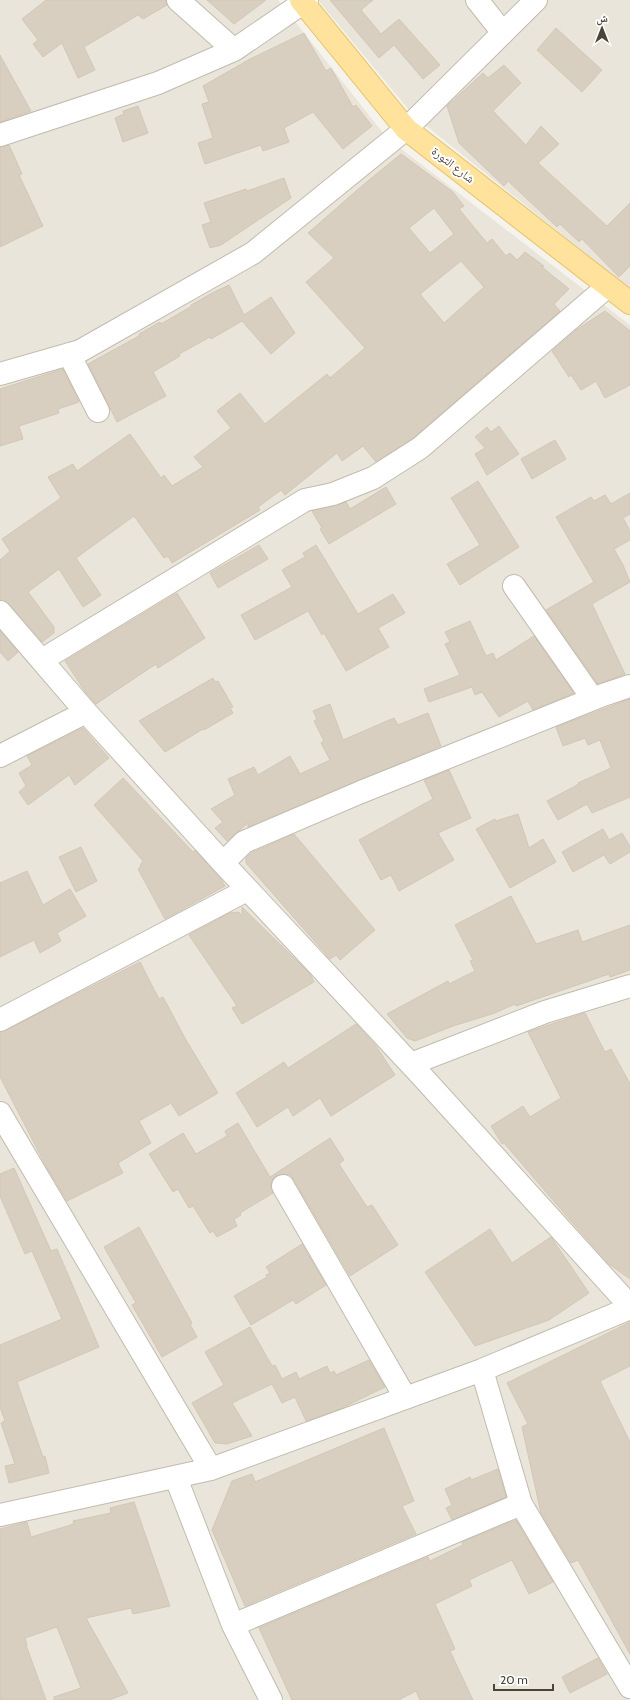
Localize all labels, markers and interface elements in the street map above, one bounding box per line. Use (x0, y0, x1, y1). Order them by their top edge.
north arrow (582, 8, 622, 48)
text: ش (596, 11, 608, 26)
street label: شارع الثورة (428, 143, 478, 187)
scale bar (494, 1666, 553, 1692)
text: 20 m (500, 1672, 528, 1687)

